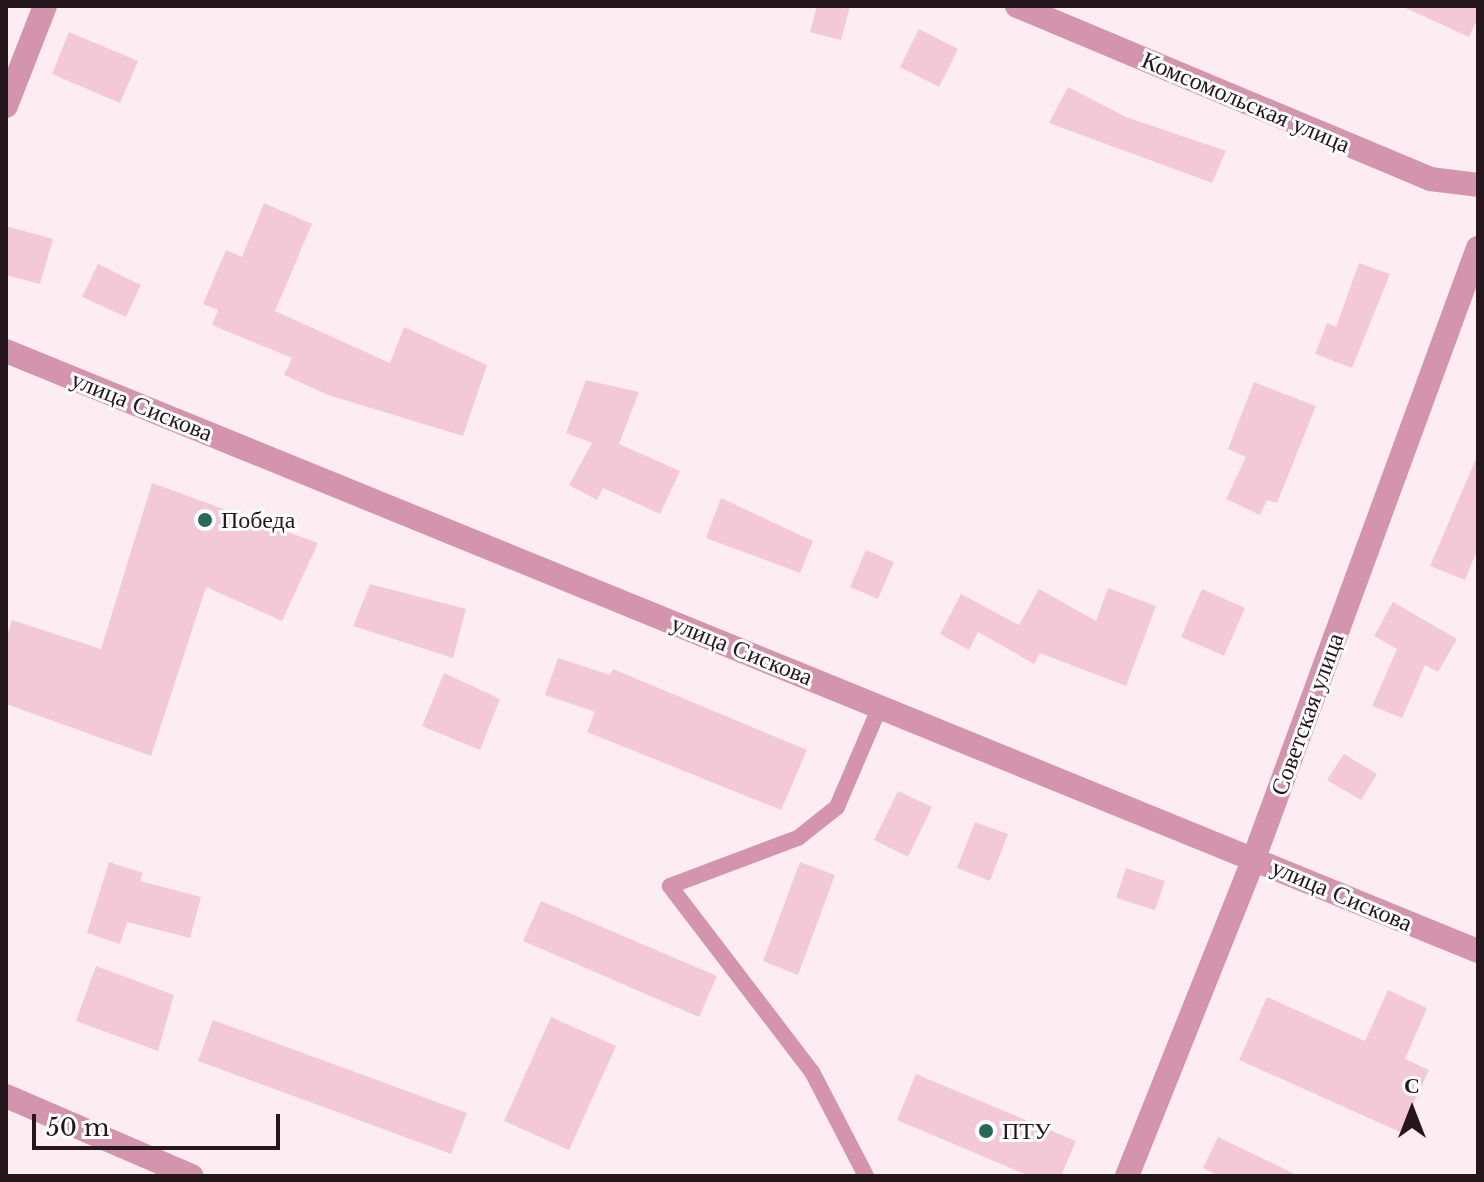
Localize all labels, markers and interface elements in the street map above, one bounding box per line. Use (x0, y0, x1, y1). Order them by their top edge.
street label: Комсомольская улица (1138, 45, 1354, 159)
street label: улица Сискова (67, 365, 217, 447)
place label: Победа (221, 506, 295, 534)
marker: Победа (196, 511, 214, 529)
street label: улица Сискова (667, 609, 817, 691)
street label: Советская улица (1264, 629, 1350, 799)
street label: улица Сискова (1267, 852, 1417, 938)
north arrow (1372, 1070, 1452, 1150)
text: С (1404, 1072, 1420, 1099)
scale bar (36, 1098, 284, 1148)
text: 50 m (46, 1113, 109, 1142)
place label: ПТУ (1002, 1117, 1051, 1145)
marker: ПТУ (977, 1122, 995, 1140)

